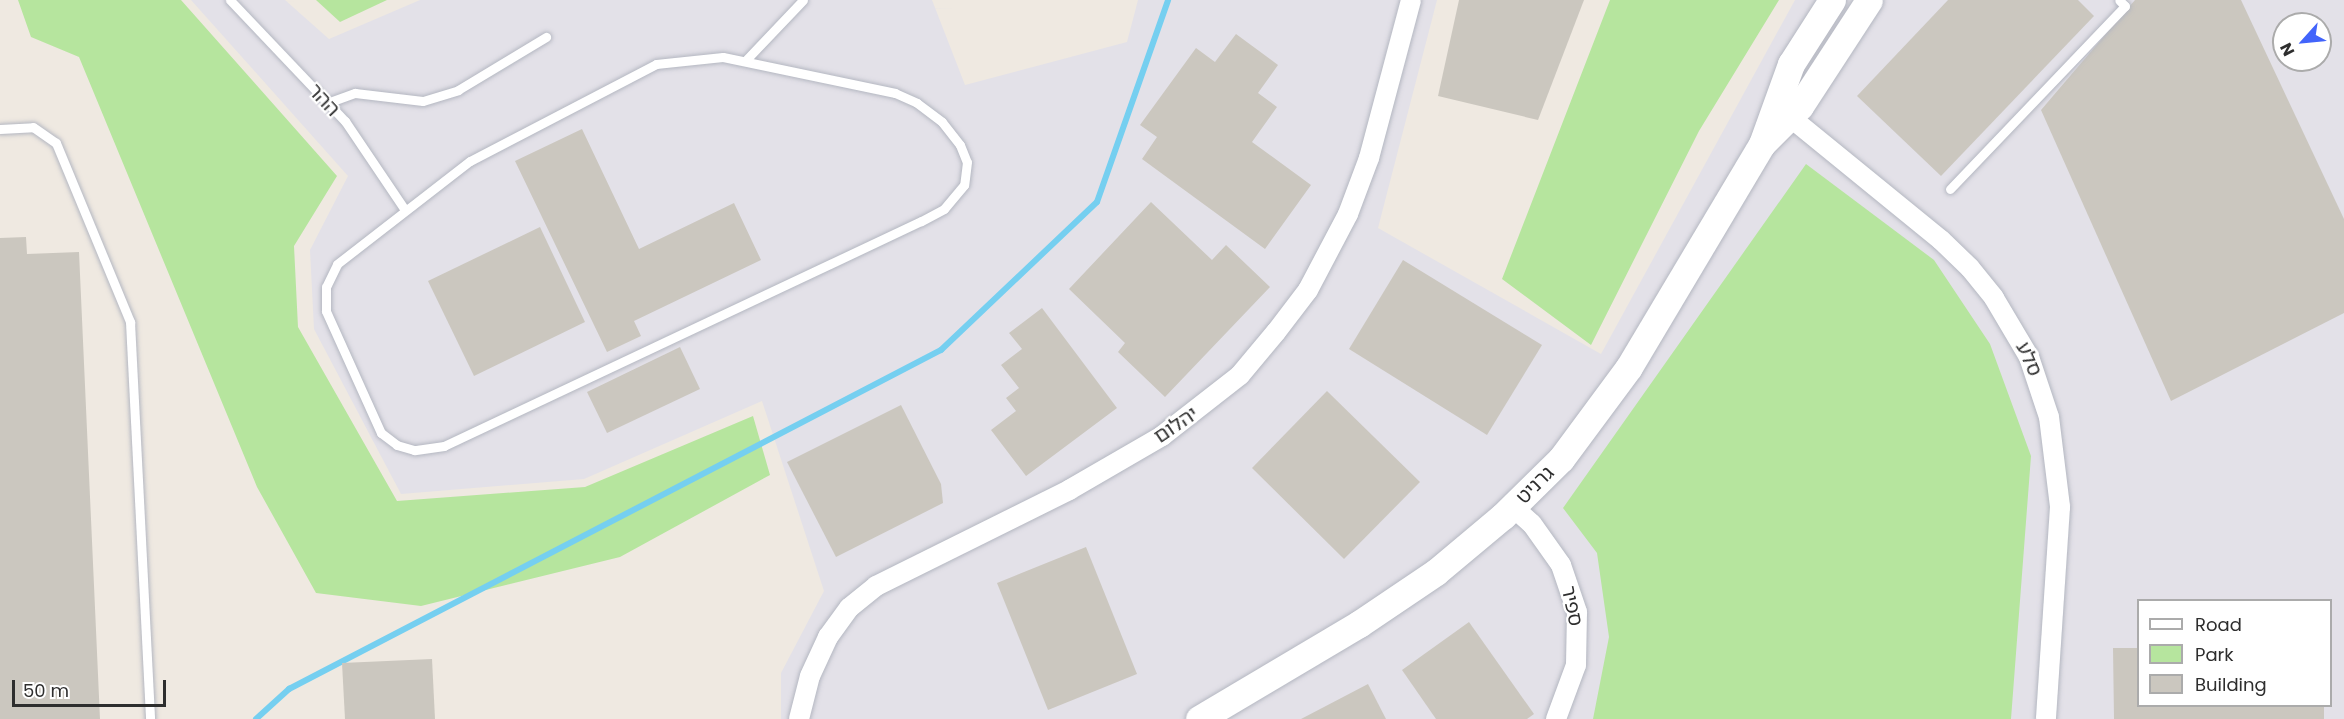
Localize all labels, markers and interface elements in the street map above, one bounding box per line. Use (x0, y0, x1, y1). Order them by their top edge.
north arrow (2272, 12, 2332, 72)
text: N (2274, 39, 2300, 60)
street label: ההר (303, 79, 345, 121)
street label: סלע (2011, 338, 2047, 380)
street label: יהלום (1149, 402, 1203, 448)
street label: גרניט (1511, 461, 1559, 509)
street label: ספיר (1556, 584, 1588, 628)
legend (2137, 599, 2332, 707)
text: Road (2195, 612, 2242, 637)
text: Park (2195, 642, 2234, 667)
scale bar (15, 668, 170, 706)
text: Building (2195, 672, 2267, 697)
text: 50 m (23, 678, 69, 703)

